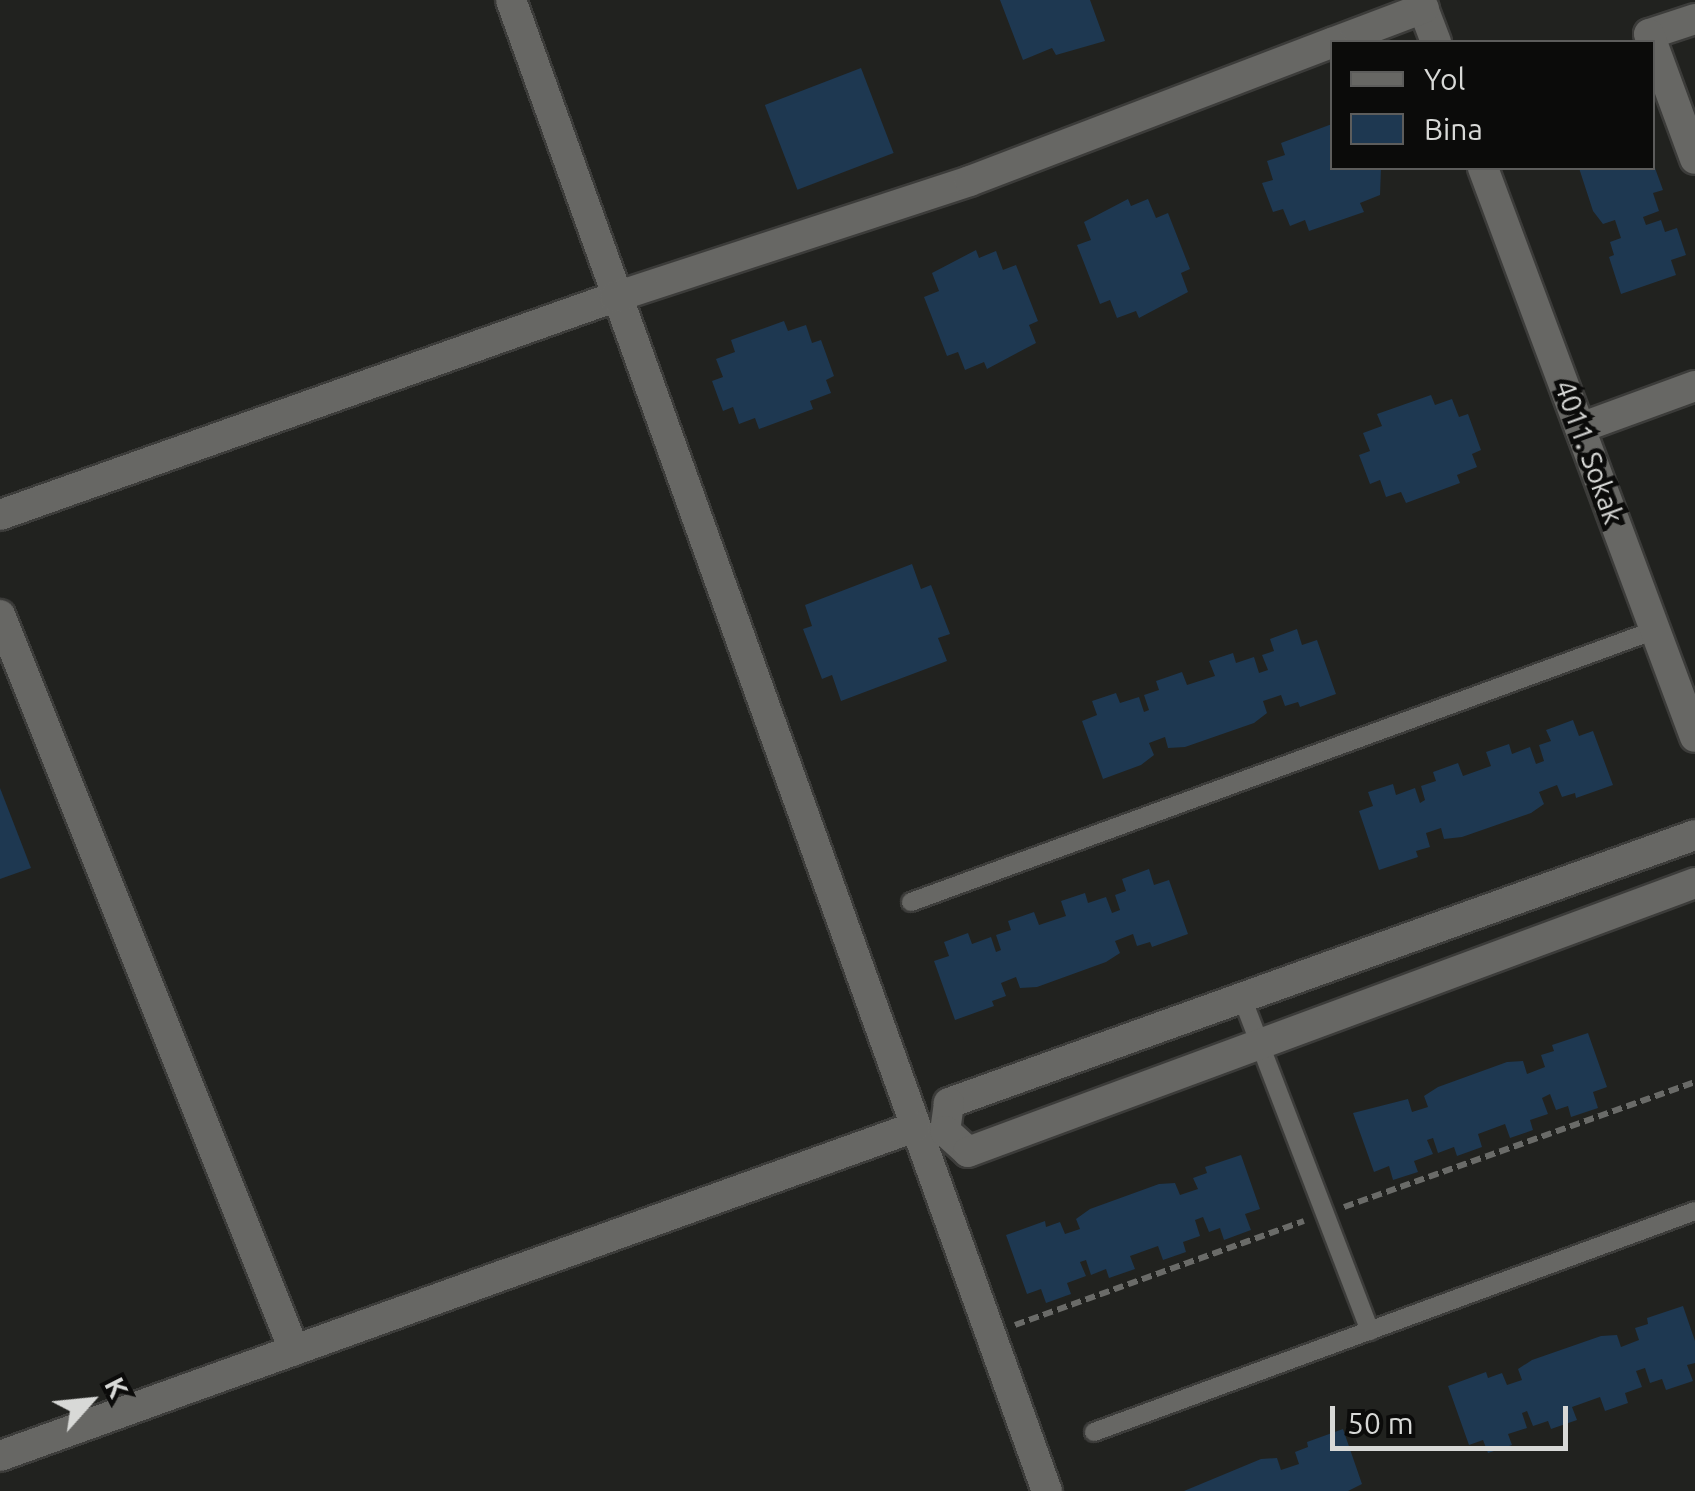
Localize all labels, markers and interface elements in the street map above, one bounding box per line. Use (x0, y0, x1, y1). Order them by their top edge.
legend (1330, 40, 1655, 170)
text: Yol (1424, 62, 1465, 96)
text: Bina (1424, 112, 1483, 146)
street label: 4011. Sokak (1548, 376, 1630, 528)
north arrow (40, 1351, 140, 1451)
text: K (99, 1372, 135, 1402)
scale bar (1335, 1386, 1572, 1448)
text: 50 m (1347, 1406, 1414, 1440)

